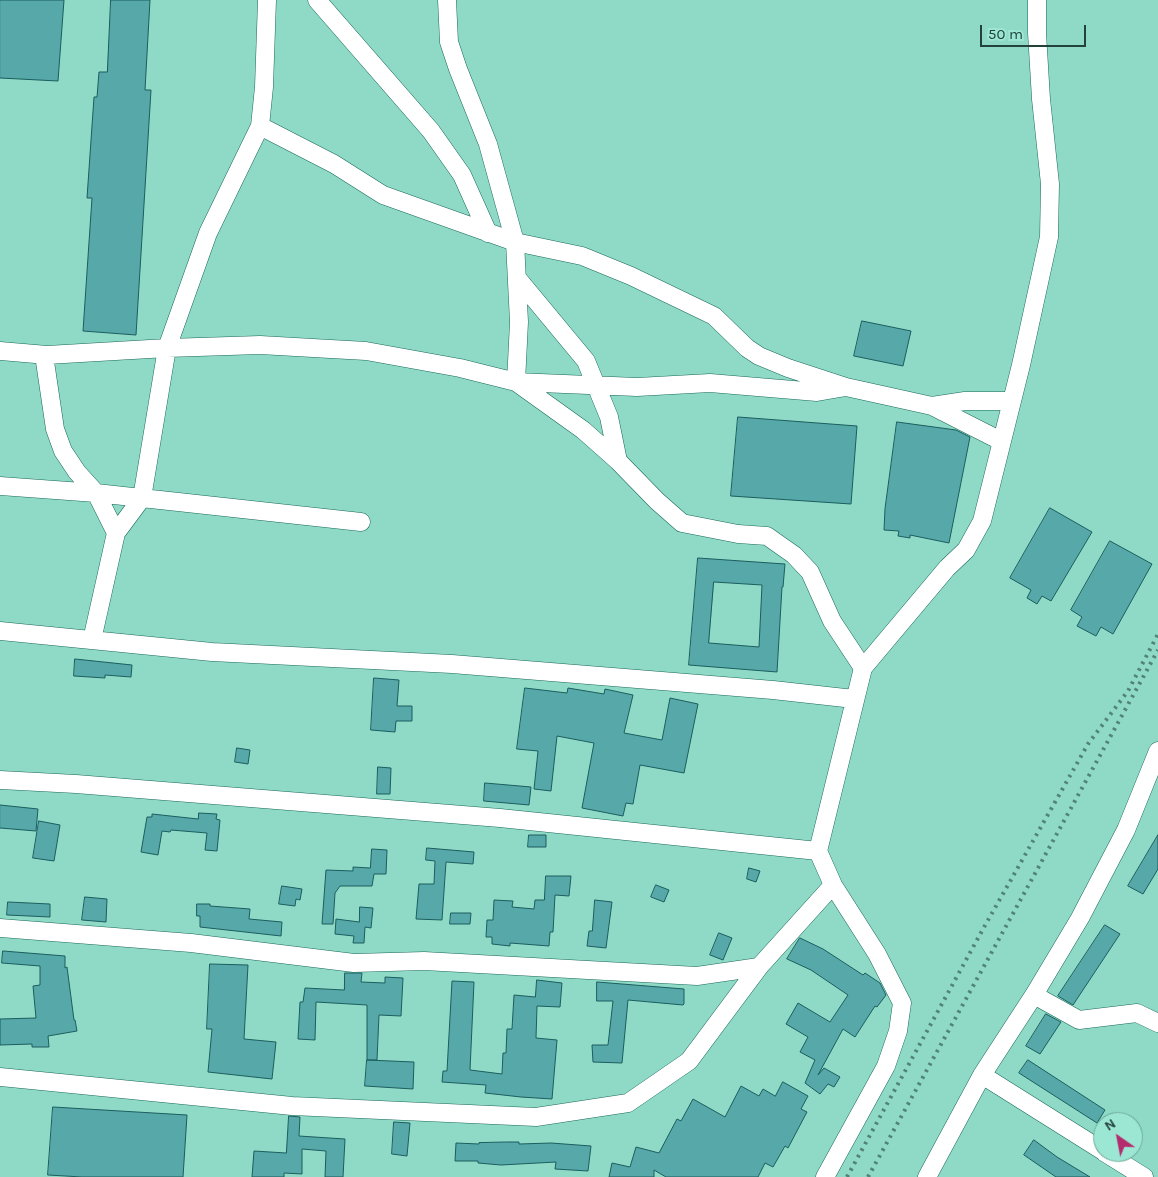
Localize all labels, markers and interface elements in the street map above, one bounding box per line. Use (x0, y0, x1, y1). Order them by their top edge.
scale bar (983, 15, 1089, 47)
text: 50 m (988, 25, 1023, 43)
north arrow (1093, 1112, 1143, 1162)
text: N (1101, 1115, 1119, 1135)

